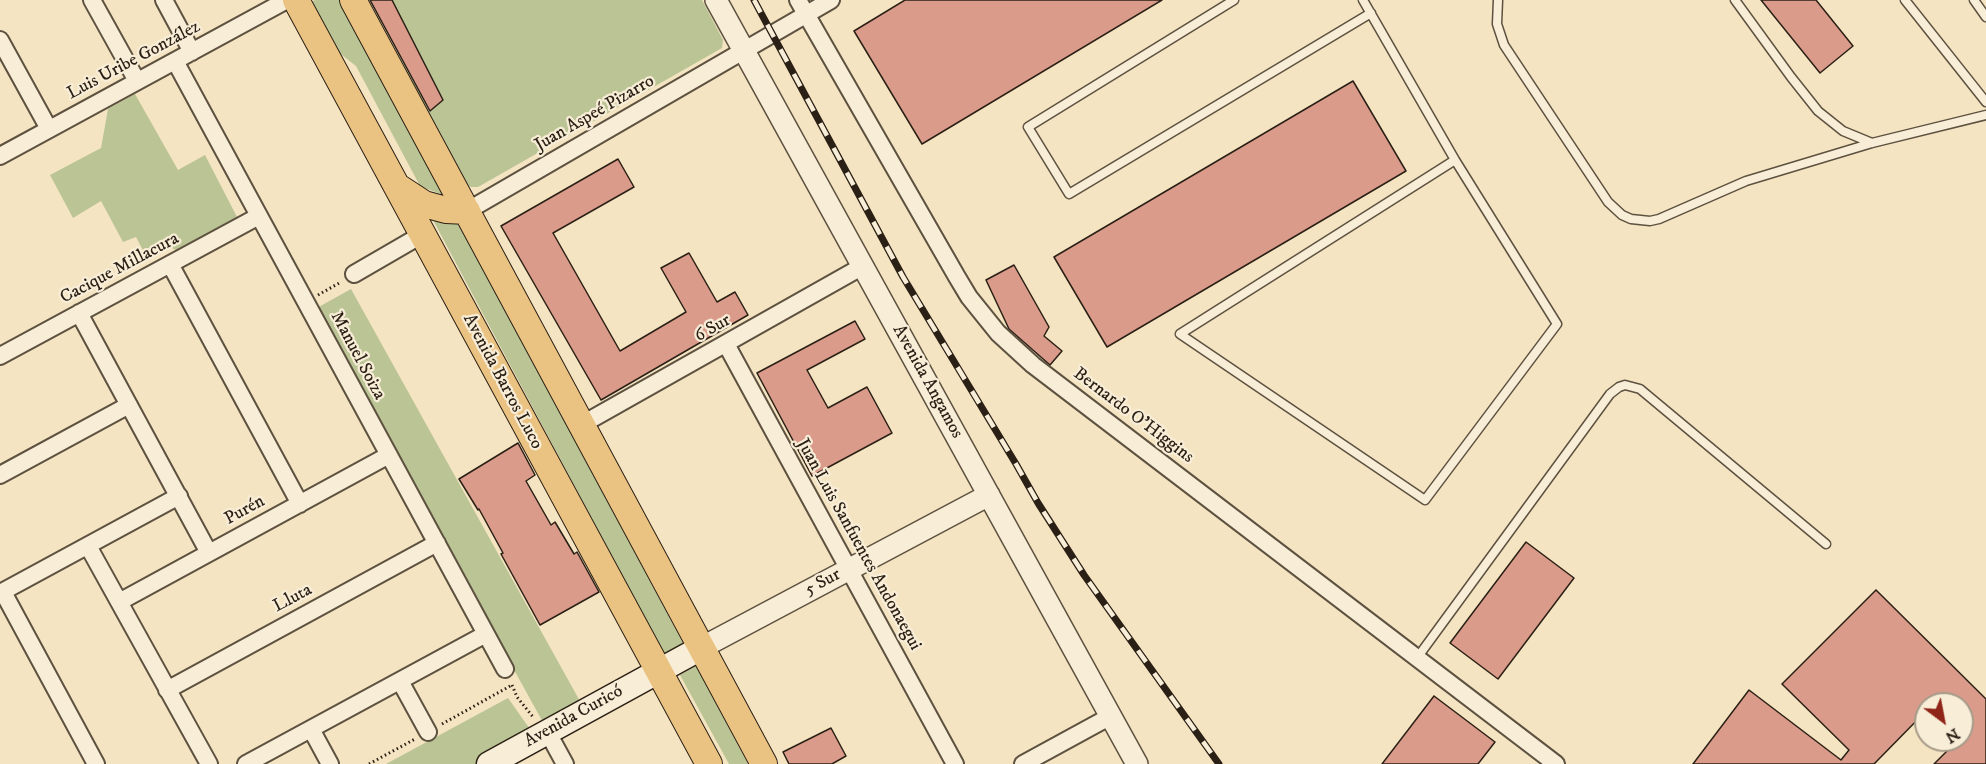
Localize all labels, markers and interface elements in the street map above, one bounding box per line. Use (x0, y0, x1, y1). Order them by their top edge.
street label: Luis Uribe González (64, 17, 204, 105)
street label: Juan Aspeé Pizarro (531, 71, 659, 157)
street label: Cacique Millacura (57, 229, 183, 309)
street label: Manuel Soiza (325, 308, 389, 404)
street label: 6 Sur (691, 310, 735, 348)
street label: Avenida Barros Luco (457, 311, 547, 453)
street label: Avenida Angamos (887, 321, 967, 443)
street label: Bernardo O'Higgins (1068, 364, 1198, 468)
street label: Juan Luis Sanfuentes Andonaegui (791, 435, 925, 655)
street label: Purén (221, 491, 269, 531)
street label: 5 Sur (801, 565, 845, 601)
street label: Lluta (270, 580, 316, 618)
street label: Avenida Curicó (521, 681, 627, 753)
north arrow (1914, 692, 1974, 752)
text: N (1942, 724, 1963, 748)

